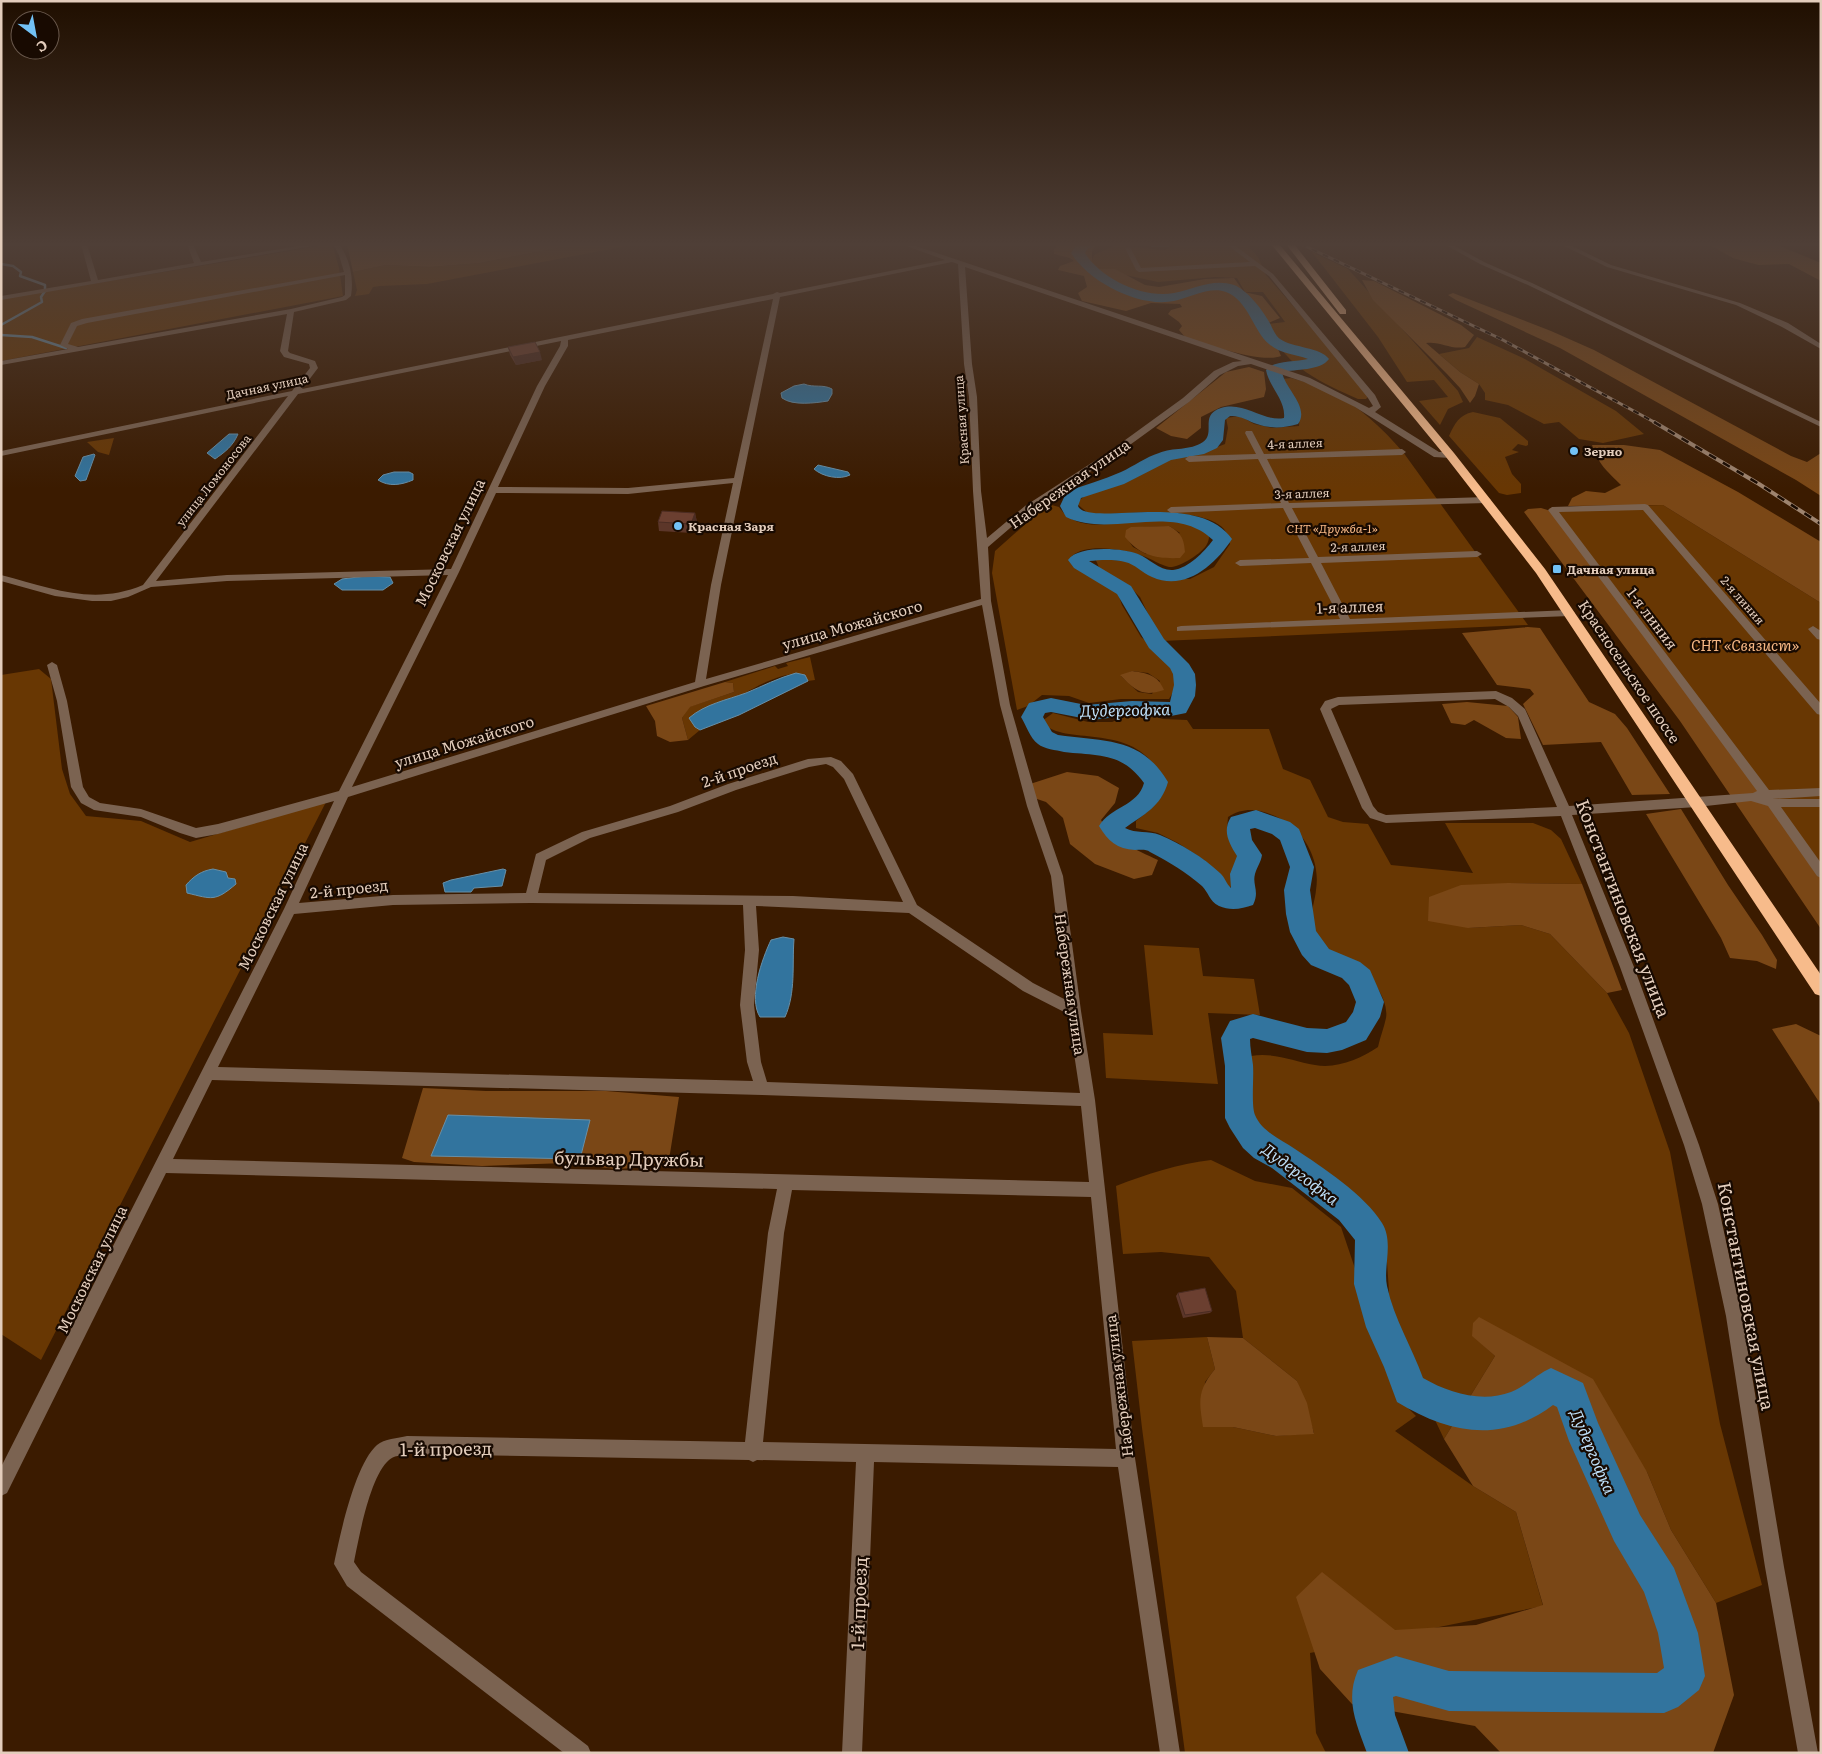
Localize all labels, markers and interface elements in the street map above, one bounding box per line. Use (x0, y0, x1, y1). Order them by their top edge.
north arrow (10, 10, 60, 60)
text: С (33, 36, 52, 58)
street label: Дачная улица (224, 368, 310, 403)
street label: Красная улица (949, 374, 973, 465)
street label: улица Ломоносова (171, 430, 255, 530)
street label: Набережная улица (1004, 432, 1135, 533)
street label: 4-я аллея (1267, 433, 1323, 453)
place label: Зерно (1584, 442, 1623, 460)
marker: Зерно (1568, 445, 1580, 457)
street label: Московская улица (408, 473, 490, 610)
street label: 3-я аллея (1274, 483, 1330, 503)
place label: Красная Заря (688, 517, 774, 535)
park label: СНТ «Дружба-1» (1286, 519, 1378, 537)
marker: Красная Заря (672, 520, 684, 532)
street label: 2-я аллея (1330, 536, 1386, 556)
place label: Дачная улица (1567, 560, 1655, 578)
marker: Дачная улица (1551, 563, 1563, 575)
street label: 2-я линия (1717, 572, 1769, 628)
street label: 1-я линия (1622, 582, 1684, 654)
street label: улица Можайского (779, 593, 925, 655)
street label: 1-я аллея (1316, 593, 1384, 619)
street label: Красносельское шоссе (1573, 595, 1687, 748)
park label: СНТ «Связист» (1691, 633, 1800, 656)
water label: Дудергофка (1079, 696, 1171, 722)
street label: улица Можайского (391, 709, 537, 773)
street label: 2-й проезд (698, 745, 780, 793)
street label: Константиновская улица (1570, 795, 1678, 1021)
street label: Московская улица (231, 837, 313, 974)
street label: 2-й проезд (309, 872, 389, 904)
street label: Набережная улица (1050, 912, 1092, 1057)
water label: Дудергофка (1258, 1136, 1345, 1210)
street label: бульвар Дружбы (554, 1143, 704, 1173)
street label: Константиновская улица (1712, 1180, 1782, 1413)
street label: Московская улица (50, 1200, 132, 1337)
street label: Набережная улица (1098, 1313, 1138, 1458)
water label: Дудергофка (1565, 1405, 1623, 1498)
street label: 1-й проезд (400, 1434, 492, 1462)
street label: 1-й проезд (843, 1556, 873, 1650)

